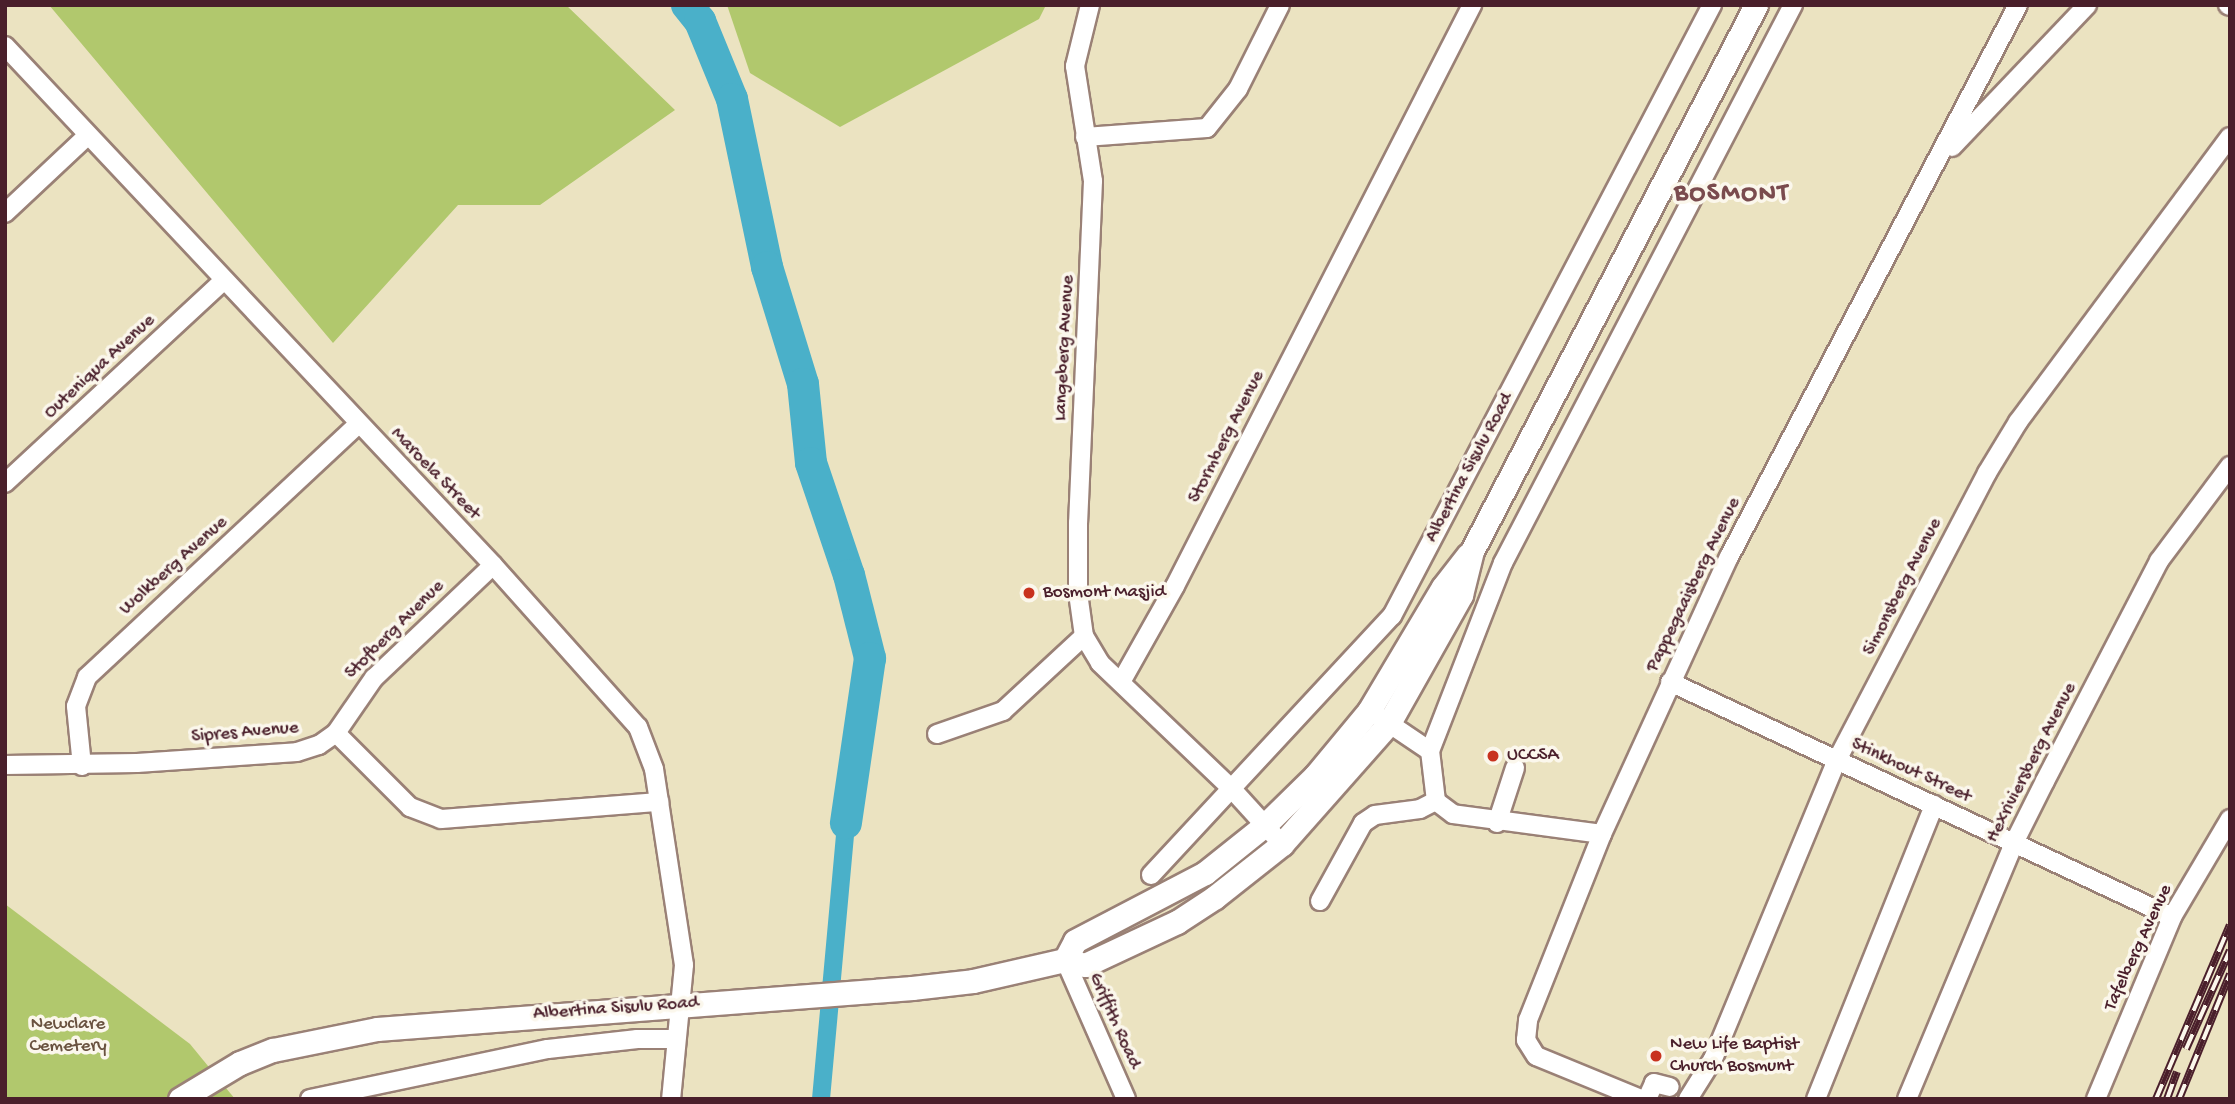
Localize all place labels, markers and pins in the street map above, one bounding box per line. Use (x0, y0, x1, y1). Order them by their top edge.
place label: Bosmont Masjid (1043, 582, 1166, 604)
marker: Bosmont Masjid (1021, 585, 1037, 601)
place label: UCCSA (1507, 745, 1559, 767)
marker: UCCSA (1485, 748, 1501, 764)
place label: New Life Baptist Church Bosmunt (1670, 1034, 1799, 1078)
marker: New Life Baptist Church Bosmunt (1648, 1048, 1664, 1064)

